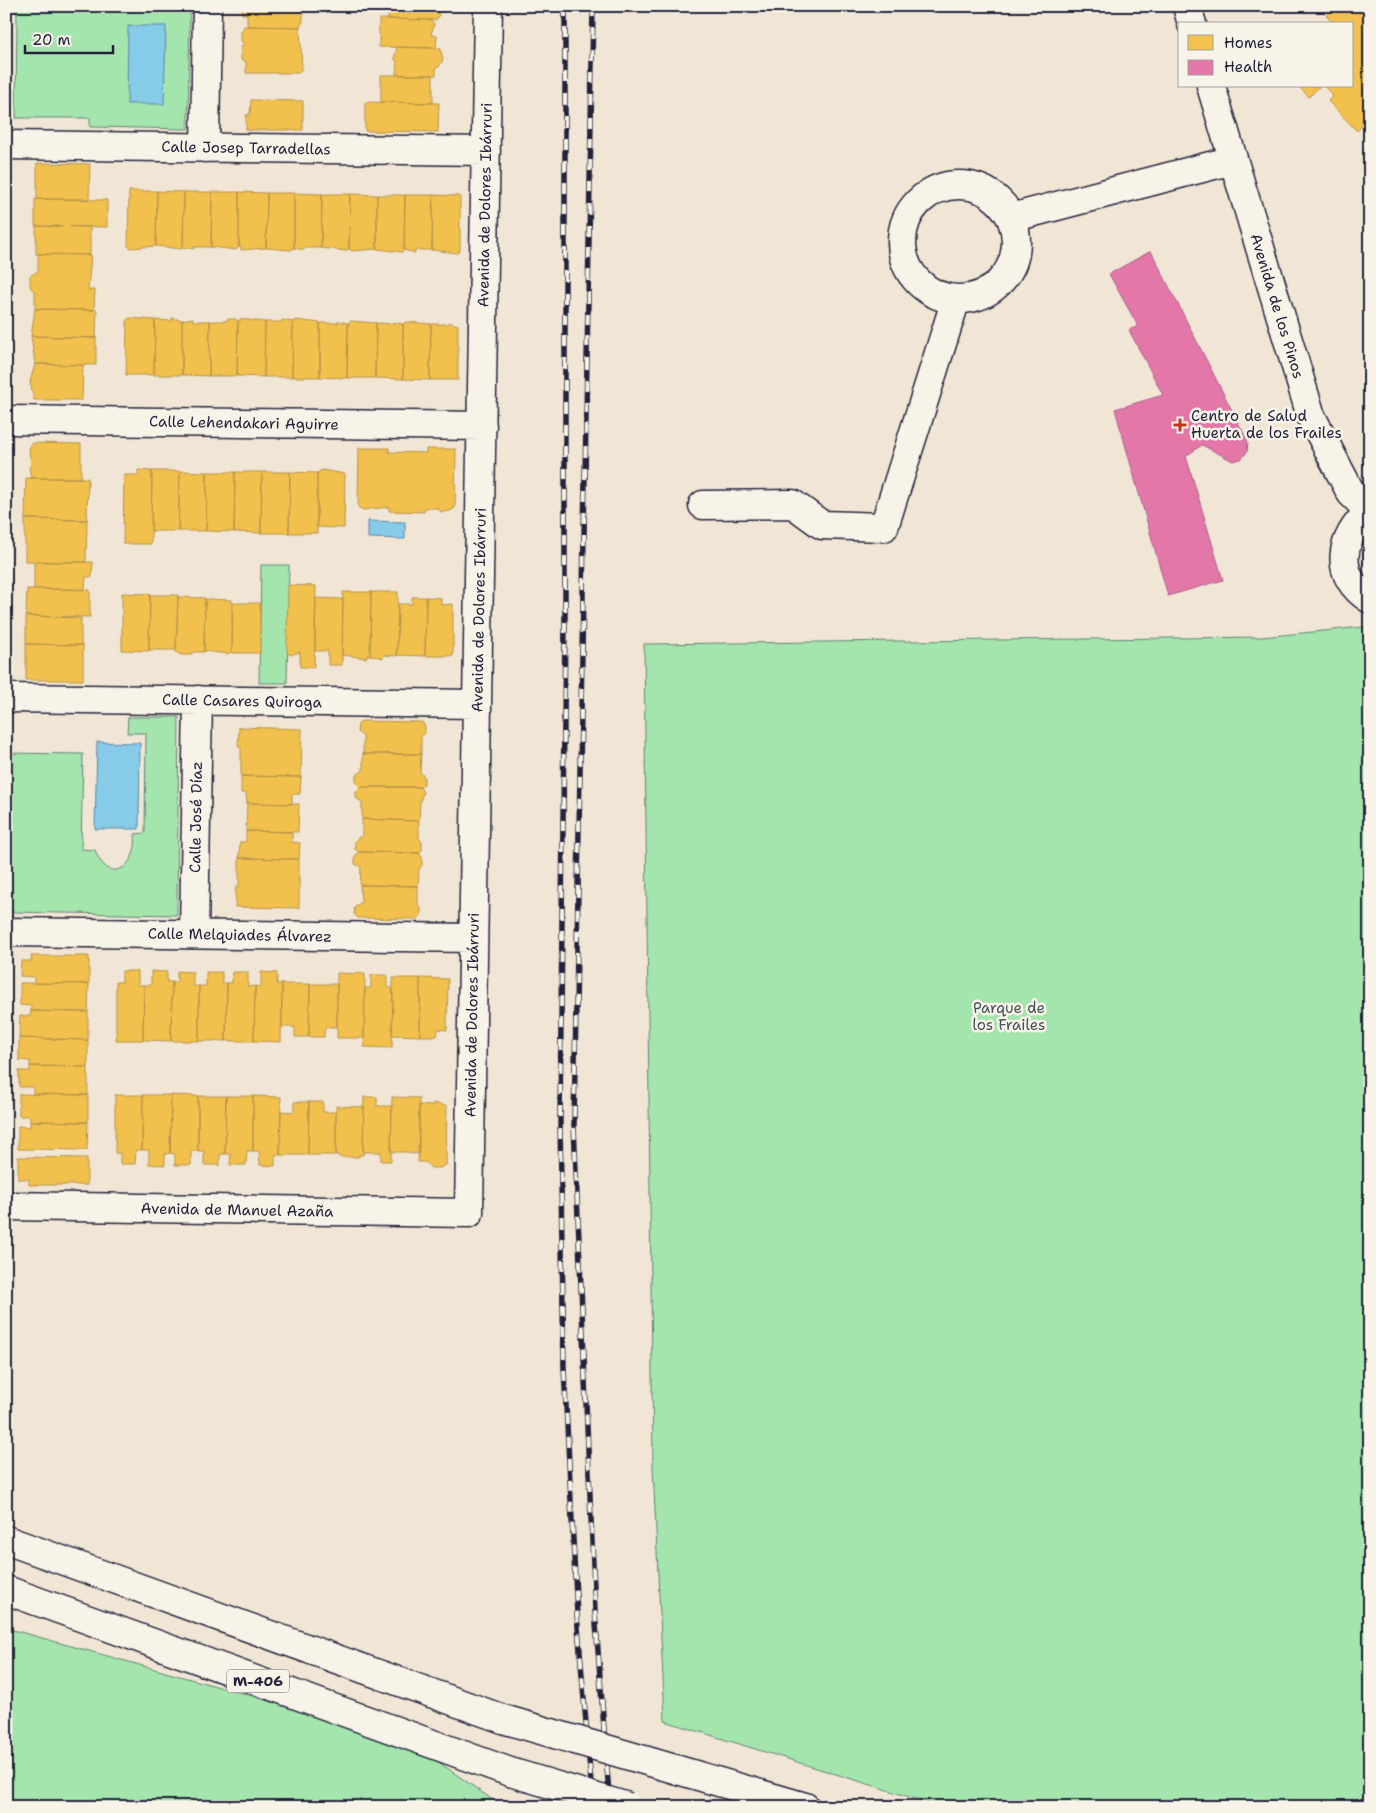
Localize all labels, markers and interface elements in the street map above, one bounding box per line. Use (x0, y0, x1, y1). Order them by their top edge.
scale bar (25, 22, 112, 54)
legend (1178, 22, 1354, 88)
text: 20 m (32, 30, 71, 50)
text: Homes (1224, 33, 1272, 53)
text: Health (1224, 57, 1272, 77)
street label: Avenida de Dolores Ibárruri (473, 102, 497, 308)
street label: Calle Josep Tarradellas (161, 137, 331, 159)
street label: Avenida de los Pinos (1245, 231, 1309, 381)
place label: Centro de Salud Huerta de los Frailes (1191, 406, 1342, 443)
street label: Calle Lehendakari Aguirre (149, 411, 339, 435)
marker: Centro de Salud Huerta de los Frailes (1173, 418, 1187, 432)
street label: Avenida de Dolores Ibárruri (467, 507, 491, 713)
street label: Calle Casares Quiroga (162, 690, 323, 712)
street label: Calle José Díaz (185, 761, 207, 873)
street label: Avenida de Dolores Ibárruri (460, 912, 484, 1118)
street label: Calle Melquiades Álvarez (148, 922, 332, 947)
park label: Parque de los Frailes (972, 998, 1046, 1035)
street label: Avenida de Manuel Azaña (140, 1198, 334, 1222)
road number: M-406 (227, 1670, 289, 1692)

